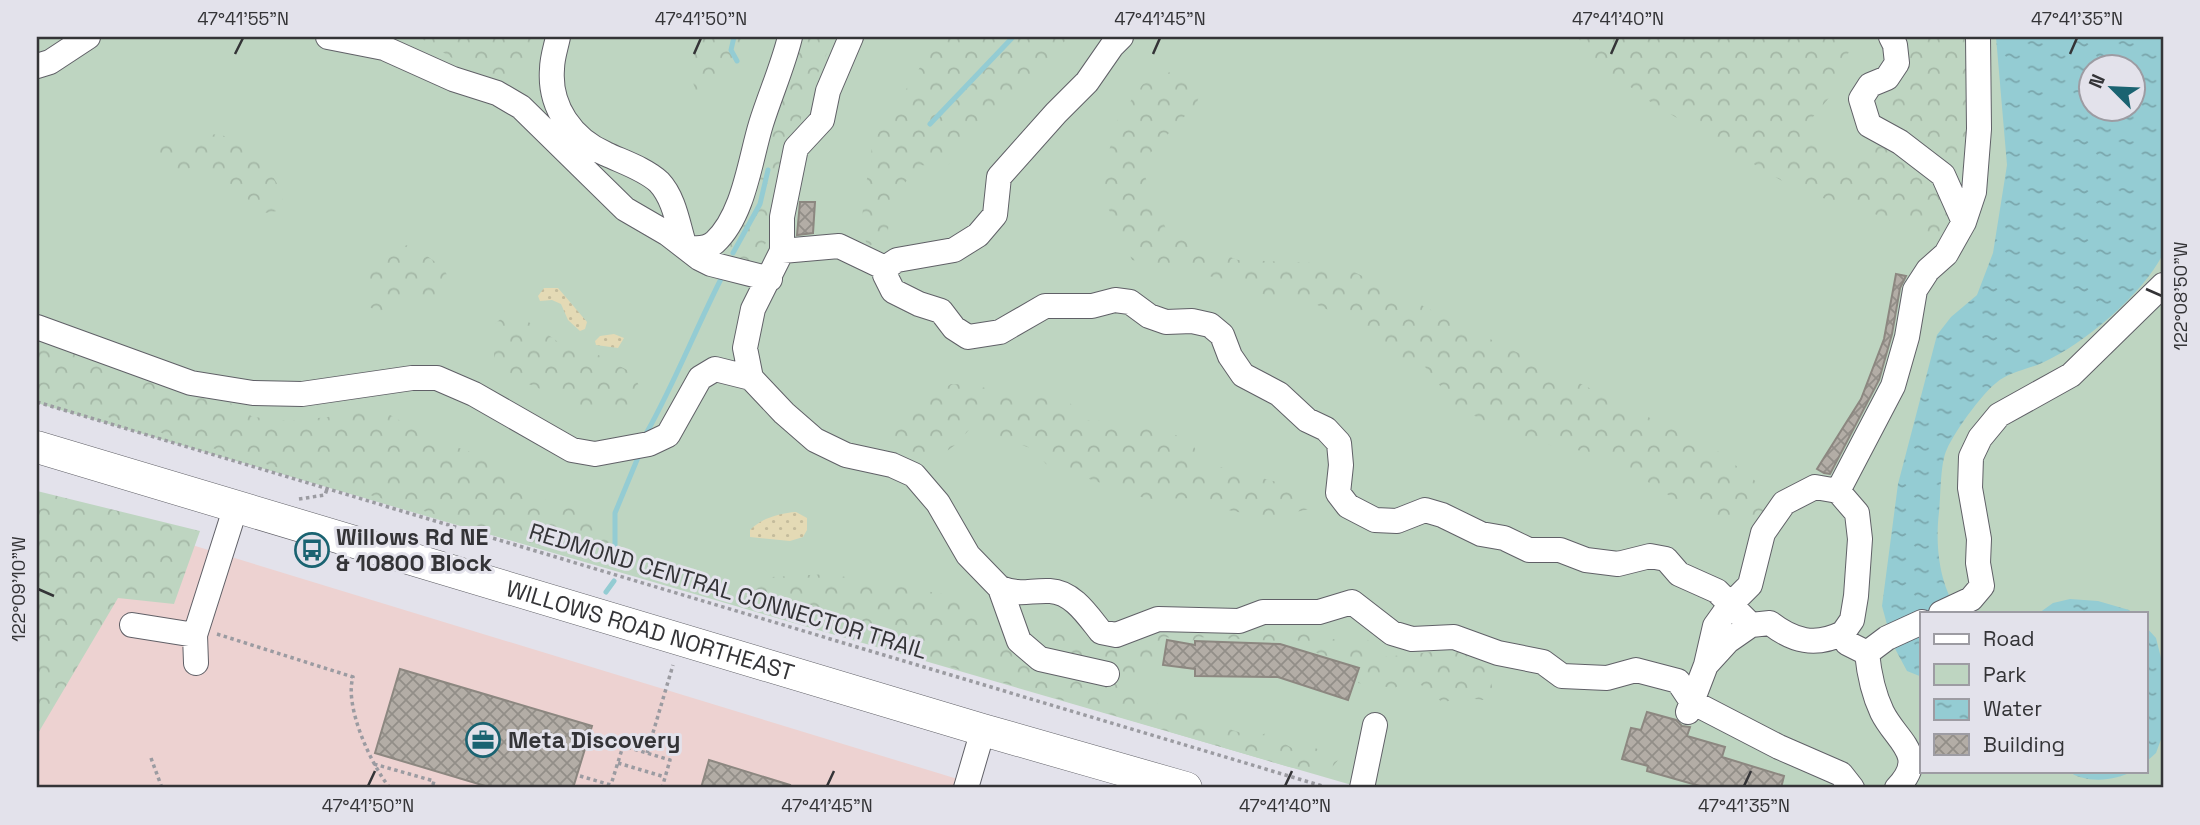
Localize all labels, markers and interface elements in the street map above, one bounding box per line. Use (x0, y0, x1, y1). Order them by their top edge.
text: 47°41'55"N (197, 7, 289, 30)
text: 47°41'50"N (655, 7, 747, 30)
text: 47°41'45"N (1114, 7, 1206, 30)
text: 47°41'40"N (1572, 7, 1664, 30)
text: 47°41'35"N (2031, 7, 2123, 30)
north arrow (2078, 52, 2148, 122)
text: N (2083, 70, 2111, 92)
text: 122°08'50"W (2169, 241, 2192, 351)
street label: REDMOND CENTRAL CONNECTOR TRAIL (525, 516, 931, 666)
place label: Willows Rd NE & 10800 Block (336, 522, 492, 578)
bus stop icon: Willows Rd NE & 10800 Block (293, 531, 331, 569)
text: 122°09'10"W (7, 536, 30, 642)
street label: WILLOWS ROAD NORTHEAST (503, 573, 798, 688)
legend (1920, 612, 2148, 772)
text: Road (1983, 625, 2035, 652)
text: Park (1983, 661, 2027, 688)
text: Water (1983, 695, 2042, 722)
office icon: Meta Discovery (464, 721, 502, 759)
place label: Meta Discovery (508, 725, 680, 755)
text: Building (1983, 731, 2065, 758)
text: 47°41'50"N (322, 794, 414, 817)
text: 47°41'45"N (781, 794, 873, 817)
text: 47°41'40"N (1239, 794, 1331, 817)
text: 47°41'35"N (1698, 794, 1790, 817)

